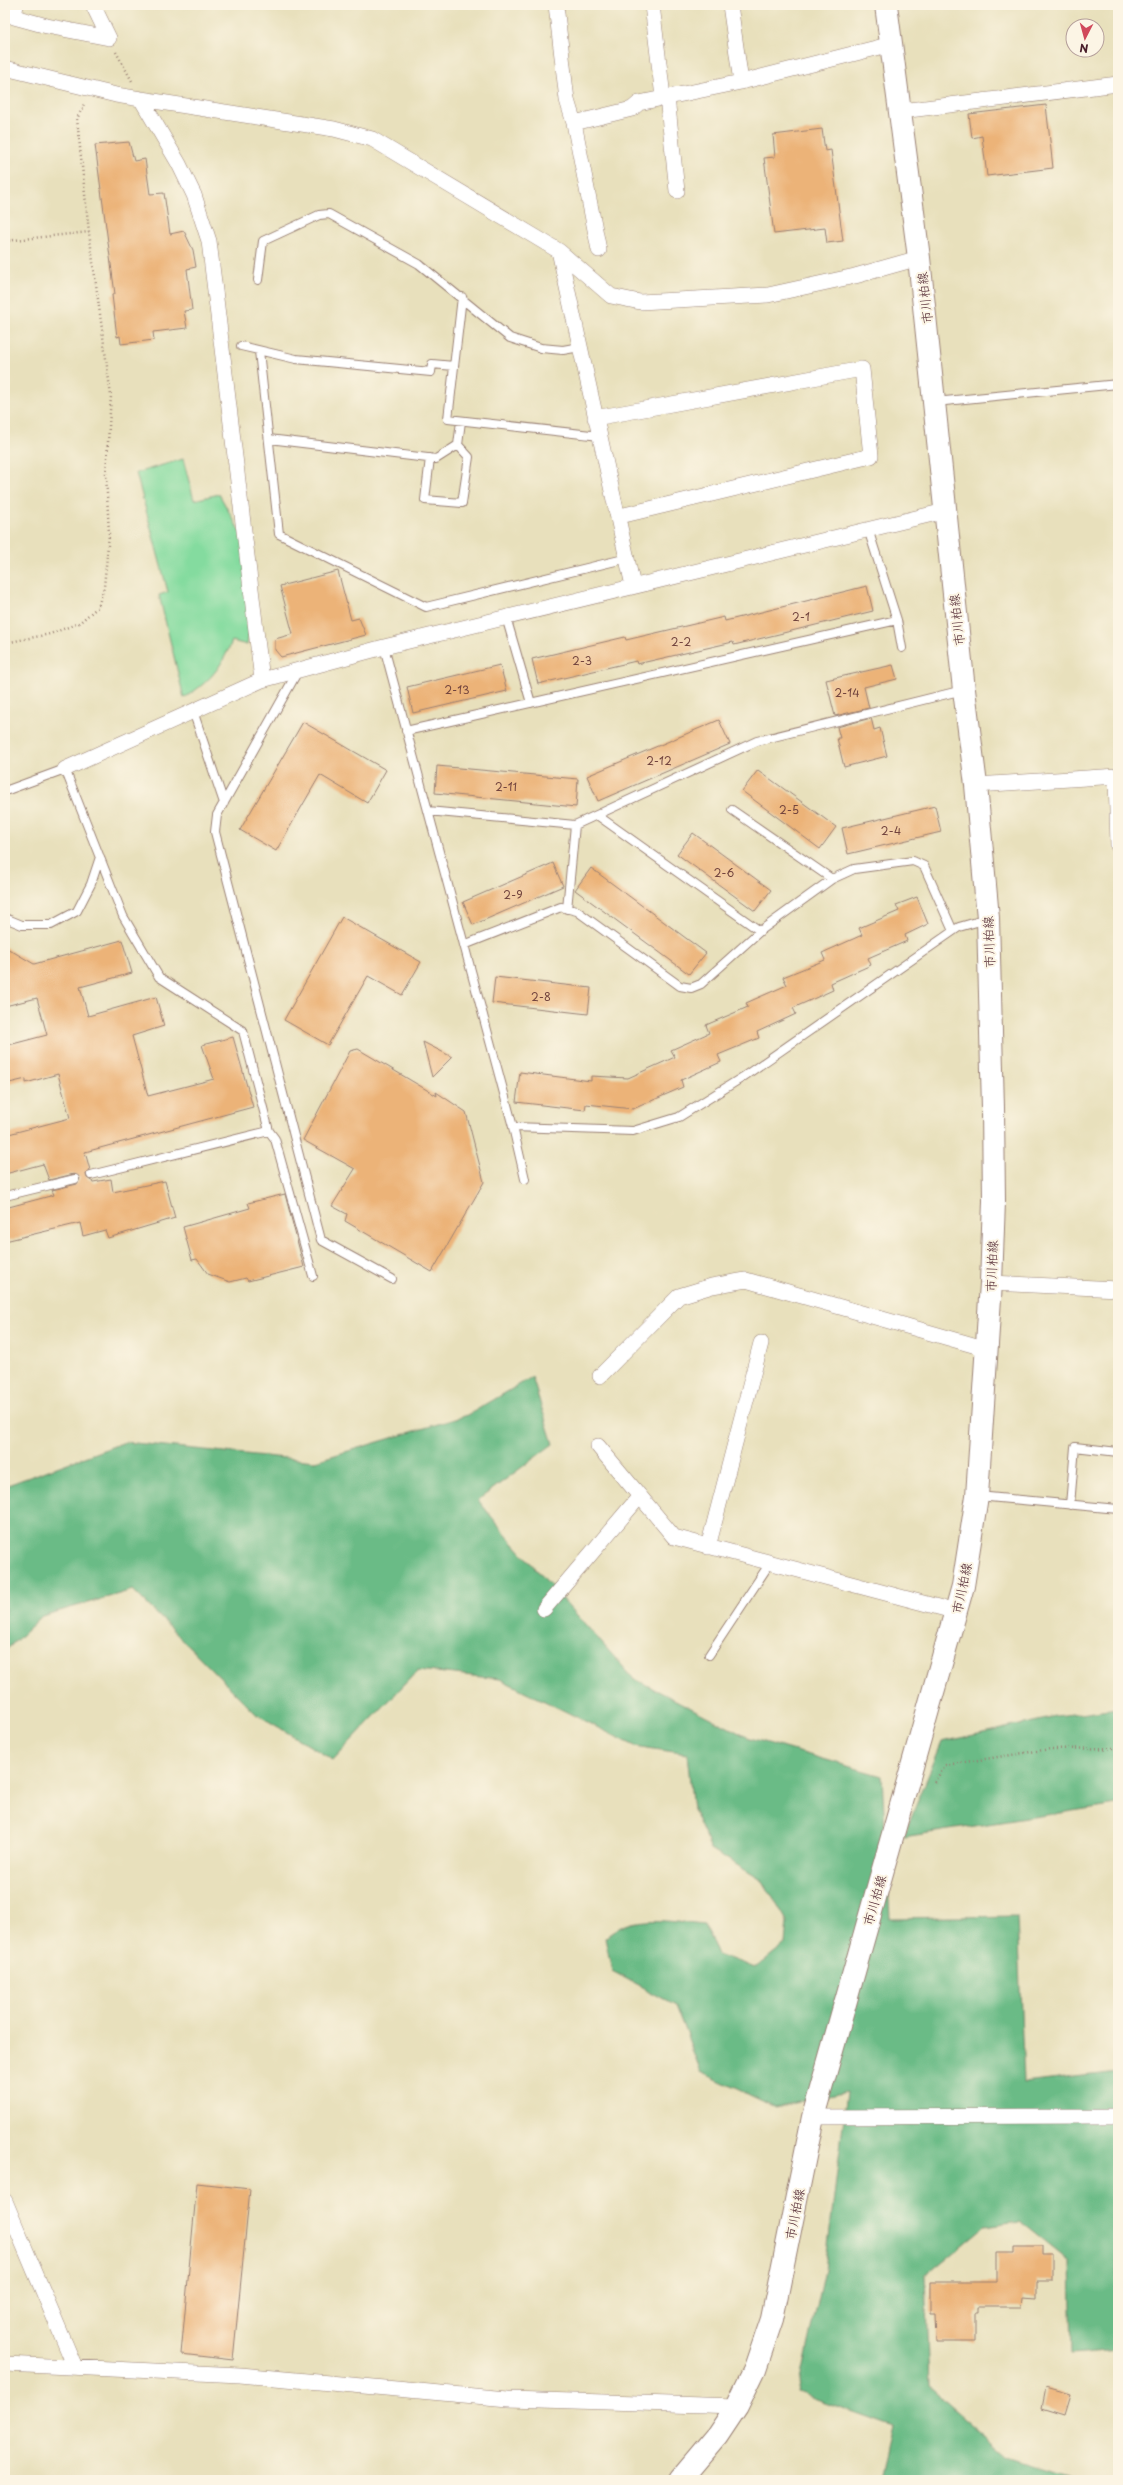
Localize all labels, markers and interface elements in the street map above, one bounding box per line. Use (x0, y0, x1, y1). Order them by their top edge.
north arrow (1065, 18, 1105, 58)
text: N (1078, 40, 1089, 57)
street label: 市川柏線 (912, 270, 936, 325)
street label: 市川柏線 (944, 592, 968, 647)
house number: 2-1 (792, 608, 810, 625)
house number: 2-2 (671, 633, 691, 650)
house number: 2-3 (572, 652, 592, 669)
house number: 2-13 (444, 681, 470, 698)
house number: 2-14 (834, 684, 860, 701)
house number: 2-12 (646, 752, 672, 769)
house number: 2-11 (495, 778, 517, 795)
house number: 2-5 (779, 801, 799, 818)
house number: 2-4 (881, 822, 901, 839)
house number: 2-6 (714, 864, 735, 881)
house number: 2-9 (503, 886, 523, 903)
street label: 市川柏線 (978, 915, 998, 968)
house number: 2-8 (531, 988, 551, 1005)
street label: 市川柏線 (981, 1239, 1001, 1292)
street label: 市川柏線 (946, 1560, 976, 1615)
street label: 市川柏線 (858, 1871, 891, 1928)
street label: 市川柏線 (780, 2186, 808, 2241)

